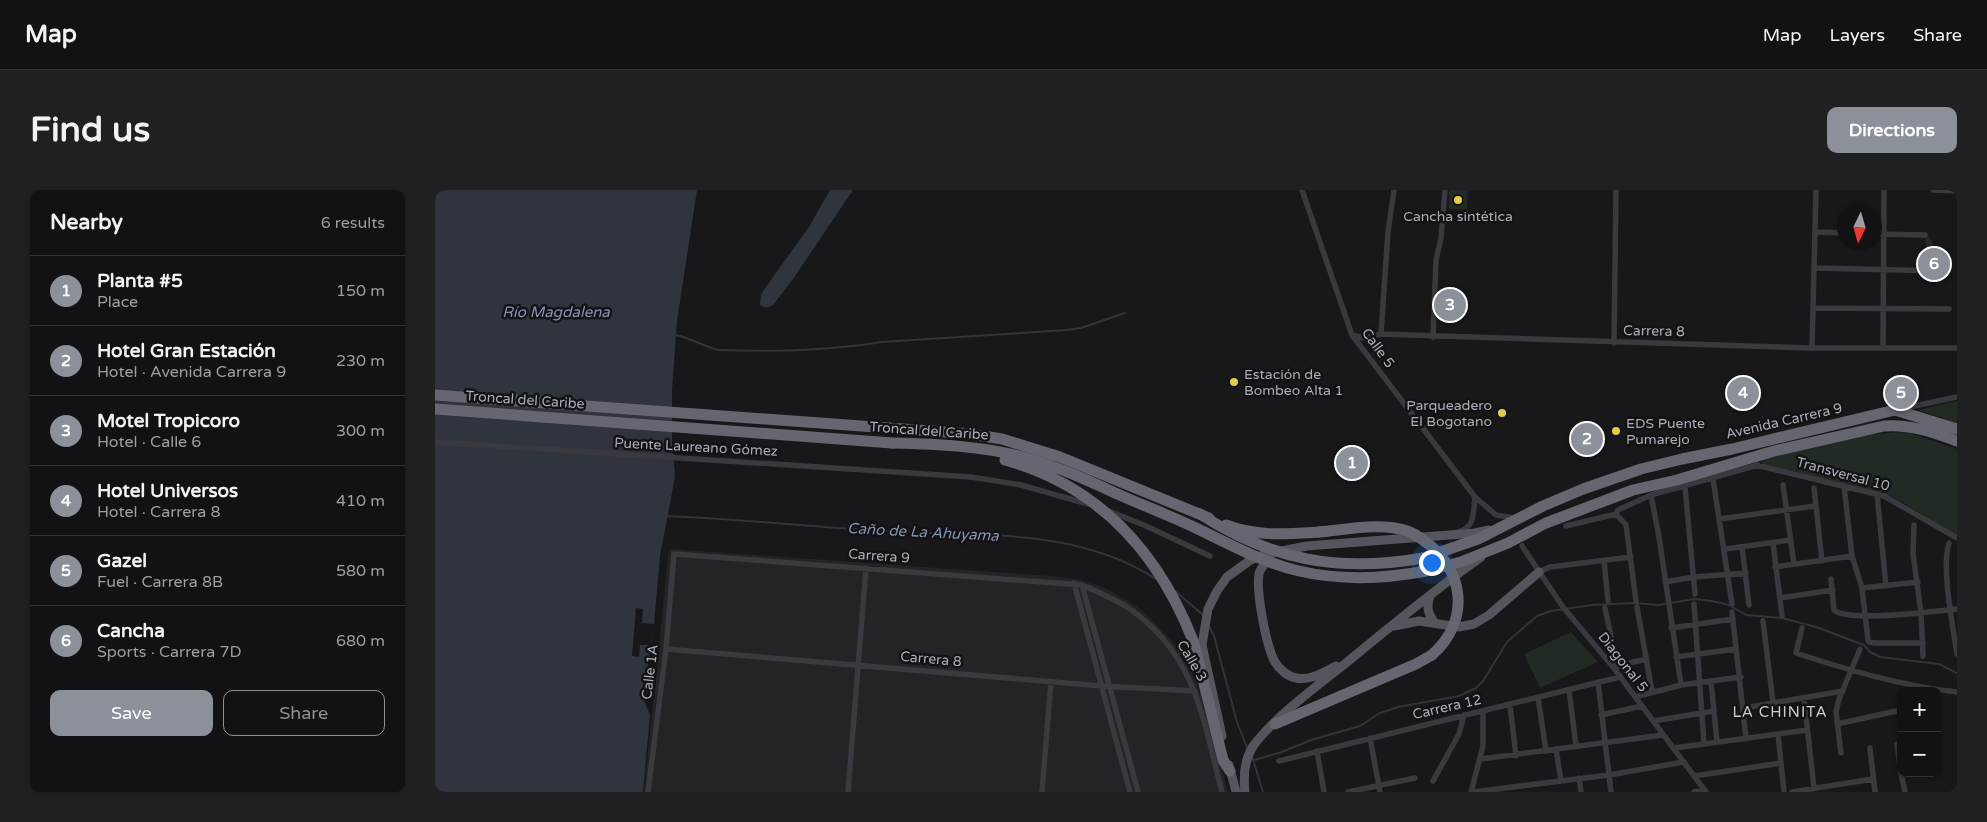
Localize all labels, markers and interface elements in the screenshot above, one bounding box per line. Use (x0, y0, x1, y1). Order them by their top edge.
text: Map (25, 20, 77, 49)
text: Map (1763, 24, 1802, 46)
text: Layers (1830, 24, 1885, 46)
text: Share (1913, 24, 1962, 46)
button: Directions (1827, 107, 1957, 153)
text: Find us (30, 109, 150, 151)
marker: Cancha sintética (1452, 194, 1464, 206)
north arrow (1837, 205, 1882, 250)
place label: Cancha sintética (1403, 208, 1513, 225)
text: Nearby (50, 210, 123, 235)
text: 6 results (321, 213, 385, 233)
pin: 6 (1918, 245, 1950, 283)
text: Planta #5 (97, 270, 183, 292)
text: 1 (61, 281, 71, 301)
text: 150 m (336, 281, 385, 301)
pin: 3 (1434, 286, 1466, 324)
text: Place (97, 292, 138, 312)
water label: Río Magdalena (502, 303, 610, 321)
street label: Carrera 8 (1623, 322, 1685, 340)
street label: Calle 5 (1358, 325, 1398, 371)
text: Hotel Gran Estación (97, 340, 276, 362)
text: 2 (61, 351, 71, 371)
text: 230 m (336, 351, 385, 371)
text: Hotel · Avenida Carrera 9 (97, 362, 286, 382)
place label: Estación de Bombeo Alta 1 (1244, 366, 1343, 399)
pin: 4 (1727, 374, 1759, 412)
pin: 5 (1885, 374, 1917, 412)
marker: Estación de Bombeo Alta 1 (1228, 376, 1240, 388)
street label: Troncal del Caribe (465, 387, 585, 413)
place label: Parqueadero El Bogotano (1406, 397, 1492, 430)
street label: Avenida Carrera 9 (1724, 399, 1844, 443)
marker: Parqueadero El Bogotano (1496, 407, 1508, 419)
text: Motel Tropicoro (97, 410, 240, 432)
place label: EDS Puente Pumarejo (1626, 415, 1705, 448)
street label: Troncal del Caribe (869, 418, 989, 444)
pin: 2 (1571, 420, 1603, 458)
text: 3 (61, 421, 71, 441)
text: 300 m (336, 421, 385, 441)
marker: EDS Puente Pumarejo (1610, 425, 1622, 437)
text: Hotel · Calle 6 (97, 432, 201, 452)
street label: Puente Laureano Gómez (614, 434, 778, 460)
pin: 1 (1336, 444, 1368, 482)
street label: Transversal 10 (1794, 453, 1892, 495)
text: Hotel Universos (97, 480, 238, 502)
text: 4 (61, 491, 71, 511)
text: 410 m (336, 491, 385, 511)
text: Hotel · Carrera 8 (97, 502, 221, 522)
water label: Caño de La Ahuyama (847, 519, 1000, 545)
street label: Carrera 9 (848, 545, 910, 567)
text: Gazel (97, 550, 147, 572)
your location (1419, 550, 1445, 576)
text: 5 (61, 561, 71, 581)
text: 580 m (336, 561, 385, 581)
text: Fuel · Carrera 8B (97, 572, 223, 592)
text: Cancha (97, 620, 165, 642)
street label: Diagonal 5 (1594, 629, 1652, 695)
text: 6 (61, 631, 71, 651)
text: 680 m (336, 631, 385, 651)
street label: Calle 3 (1173, 637, 1211, 685)
text: Sports · Carrera 7D (97, 642, 241, 662)
street label: Calle 1A (638, 643, 662, 701)
street label: Carrera 8 (900, 648, 963, 670)
map controls (1897, 687, 1942, 777)
button: + (1897, 687, 1942, 732)
button: Save (50, 690, 213, 736)
button: Share (223, 690, 385, 736)
street label: Carrera 12 (1411, 691, 1483, 723)
district label: LA CHINITA (1732, 703, 1828, 721)
button: − (1897, 732, 1942, 777)

